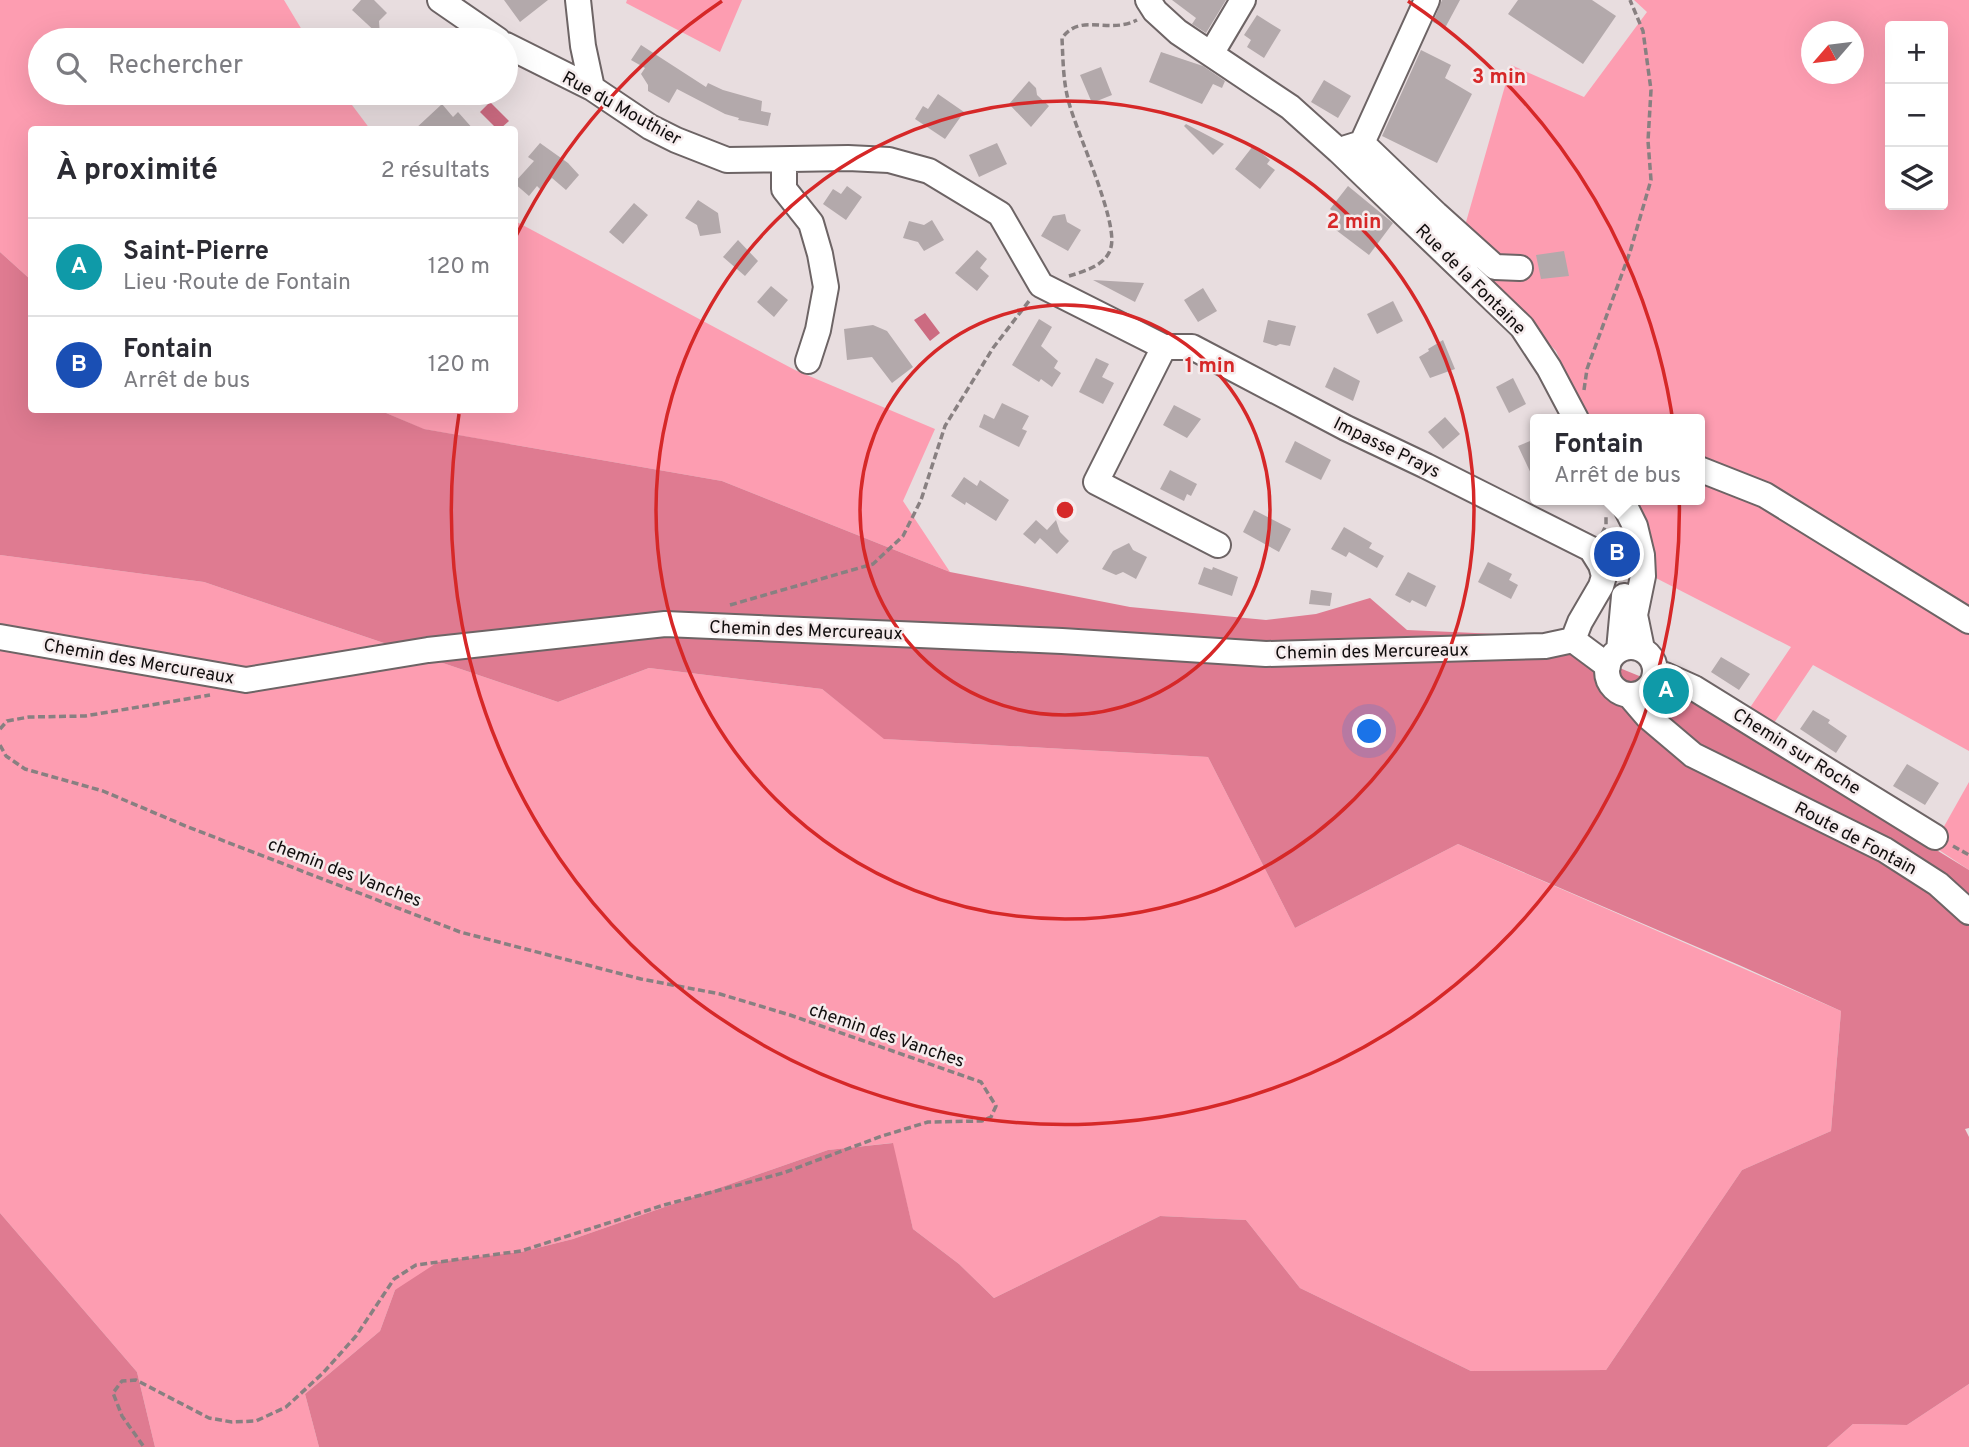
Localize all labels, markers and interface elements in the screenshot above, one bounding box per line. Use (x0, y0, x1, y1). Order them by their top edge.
north arrow (1801, 21, 1864, 84)
map controls (1885, 21, 1948, 210)
button: + (1885, 21, 1948, 84)
search box (28, 28, 518, 105)
icon: search (52, 48, 90, 86)
text: Rechercher (108, 50, 243, 83)
text: 3 min (1472, 64, 1526, 91)
street label: Rue du Mouthier (558, 67, 685, 152)
button: − (1885, 84, 1948, 147)
button: layers (1885, 147, 1948, 210)
text: À proximité (56, 153, 218, 190)
text: 2 résultats (381, 157, 490, 186)
text: 2 min (1327, 209, 1381, 236)
street label: Rue de la Fontaine (1410, 220, 1530, 340)
text: Saint-Pierre (123, 236, 269, 269)
text: A (71, 253, 87, 282)
text: 120 m (428, 253, 490, 282)
text: Lieu · Route de Fontain (123, 269, 351, 298)
text: Fontain (123, 334, 213, 367)
text: B (71, 351, 87, 380)
text: 120 m (428, 351, 490, 380)
text: 1 min (1185, 353, 1235, 380)
text: Arrêt de bus (123, 367, 250, 396)
street label: Impasse Prays (1329, 413, 1444, 484)
popup (1530, 414, 1705, 505)
text: Fontain (1554, 429, 1644, 462)
text: Arrêt de bus (1554, 462, 1681, 491)
centre of rings (1053, 498, 1077, 522)
pin: B (1594, 528, 1640, 580)
street label: Chemin des Mercureaux (709, 617, 903, 646)
street label: Chemin des Mercureaux (41, 634, 236, 691)
street label: Chemin des Mercureaux (1275, 639, 1469, 666)
pin: A (1643, 665, 1689, 717)
street label: Chemin sur Roche (1728, 704, 1865, 801)
your location (1352, 714, 1386, 748)
street label: Route de Fontain (1790, 797, 1921, 881)
street label: chemin des Vanches (264, 833, 425, 913)
street label: chemin des Vanches (806, 999, 967, 1074)

